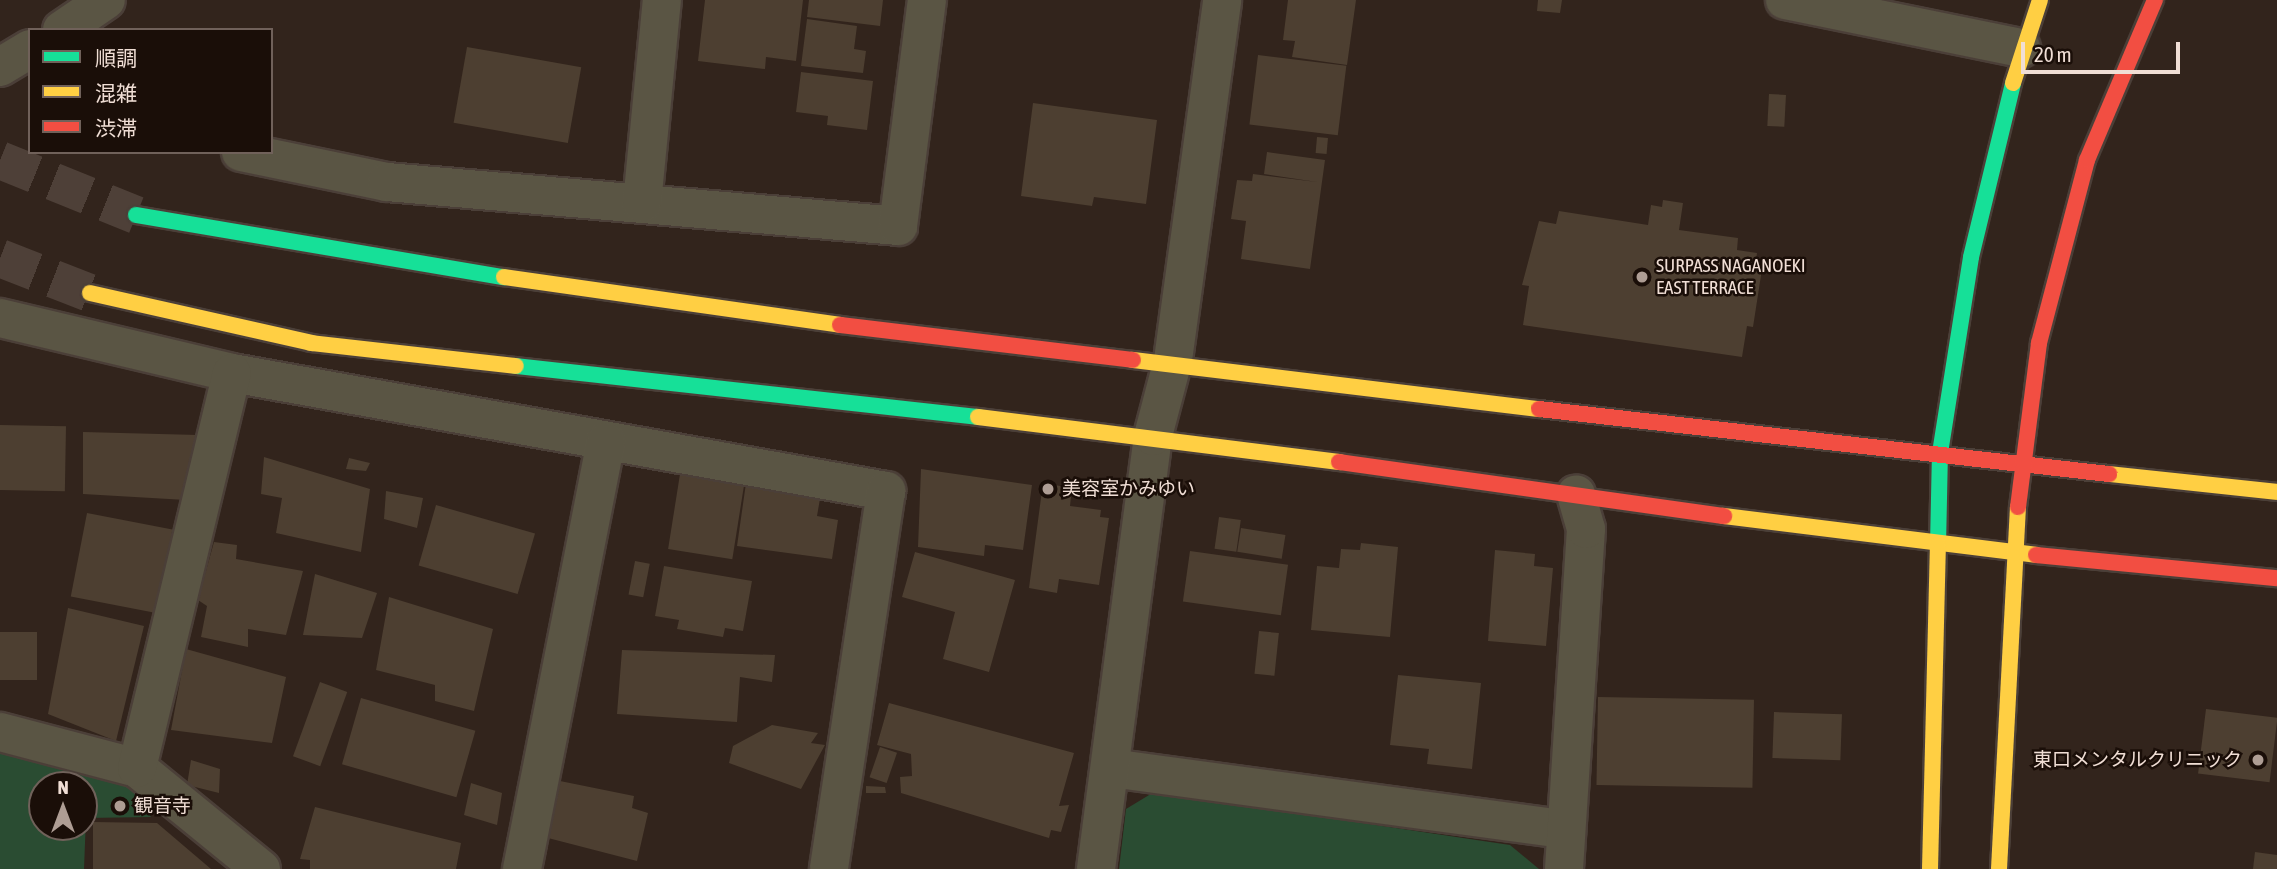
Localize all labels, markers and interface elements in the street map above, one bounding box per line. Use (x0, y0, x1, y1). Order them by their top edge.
legend (28, 28, 273, 154)
scale bar (2025, 28, 2184, 72)
text: 20 m (2034, 42, 2072, 66)
text: 順調 (95, 46, 137, 70)
text: 混雑 (95, 81, 137, 105)
text: 渋滞 (95, 116, 137, 140)
place label: SURPASS NAGANOEKI EAST TERRACE (1656, 255, 1806, 299)
marker: SURPASS NAGANOEKI EAST TERRACE (1634, 269, 1650, 285)
place label: 美容室かみゆい (1062, 478, 1195, 500)
marker: 美容室かみゆい (1040, 481, 1056, 497)
place label: 東口メンタルクリニック (2033, 749, 2242, 771)
marker: 東口メンタルクリニック (2248, 750, 2268, 770)
north arrow (28, 771, 98, 841)
text: N (57, 776, 69, 798)
place label: 観音寺 (134, 795, 191, 817)
marker: 観音寺 (112, 798, 128, 814)

